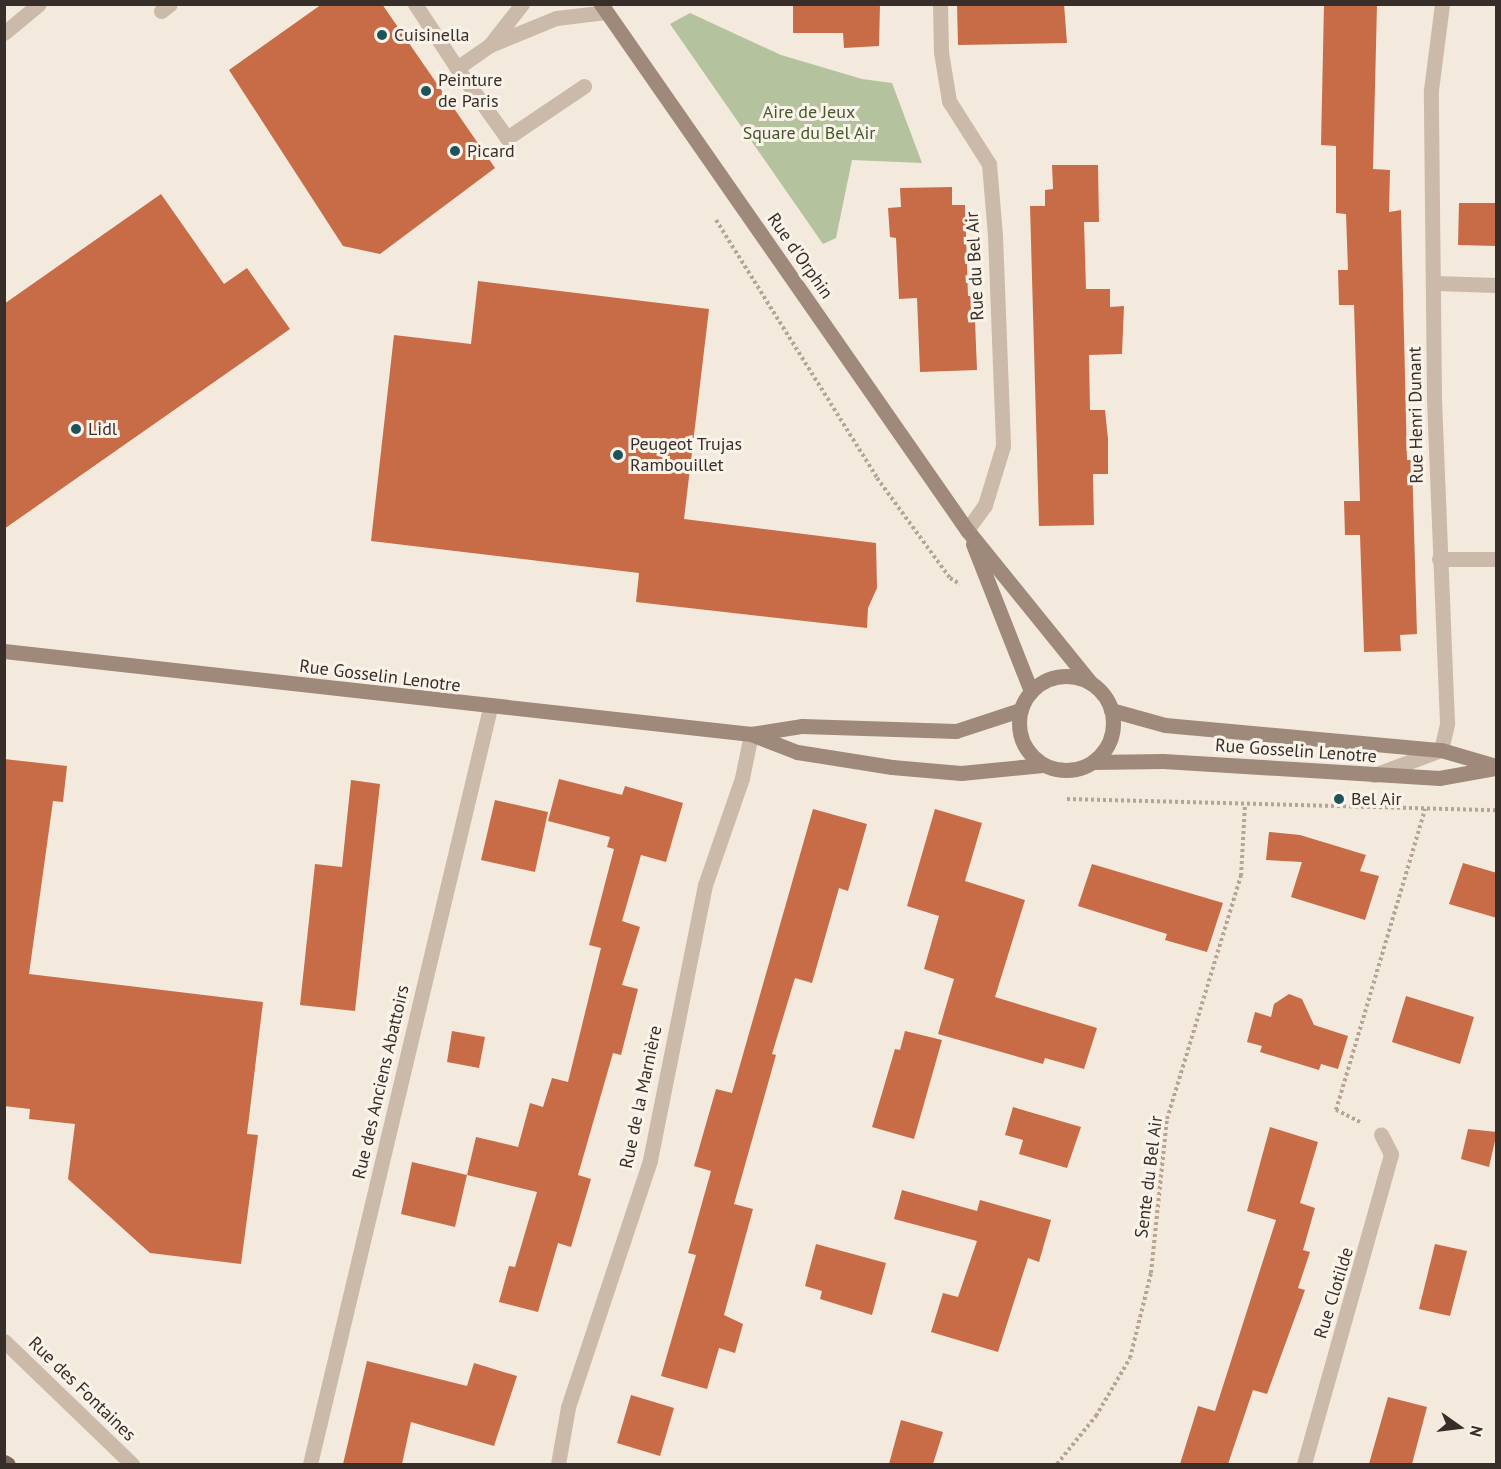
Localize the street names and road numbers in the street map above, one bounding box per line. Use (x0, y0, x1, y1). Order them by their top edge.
street label: Rue d'Orphin (763, 209, 837, 303)
street label: Rue du Bel Air (961, 211, 989, 321)
street label: Rue Henri Dunant (1404, 346, 1428, 484)
street label: Rue Gosselin Lenotre (298, 655, 462, 697)
street label: Rue Gosselin Lenotre (1214, 735, 1378, 767)
street label: Rue des Anciens Abattoirs (348, 982, 414, 1182)
street label: Rue de la Marnière (615, 1024, 667, 1170)
street label: Sente du Bel Air (1131, 1114, 1167, 1240)
street label: Rue Clotilde (1310, 1245, 1358, 1341)
street label: Rue des Fontaines (24, 1332, 140, 1446)

